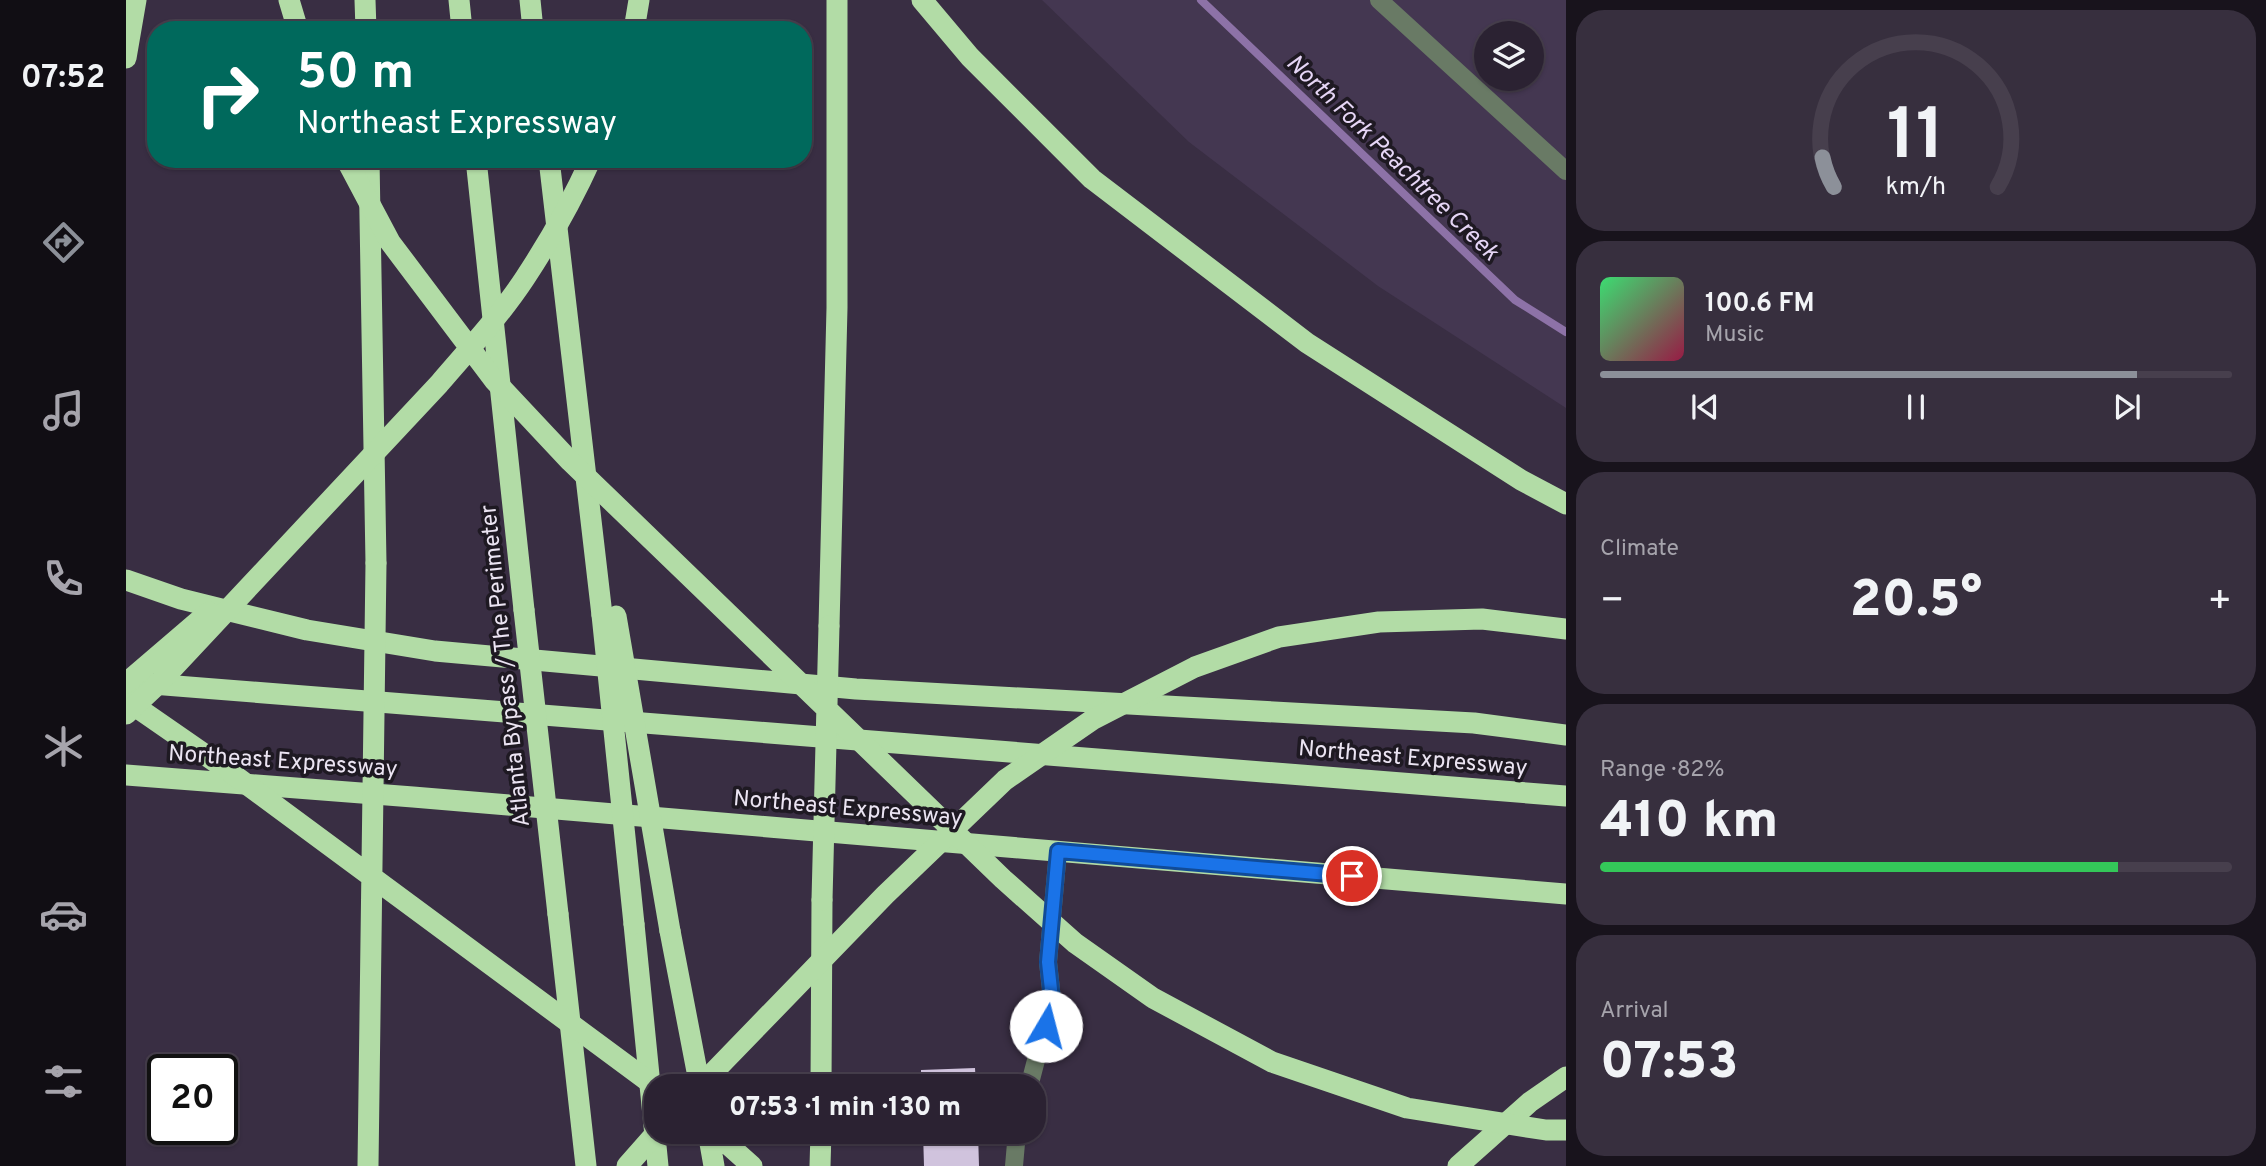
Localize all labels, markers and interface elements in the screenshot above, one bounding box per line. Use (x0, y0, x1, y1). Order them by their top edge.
map controls (1474, 21, 1544, 91)
button: layers (1474, 21, 1544, 91)
text: 50 m (297, 44, 414, 106)
icon: right (182, 49, 273, 140)
water label: North Fork Peachtree Creek (1279, 49, 1505, 269)
text: 07:52 (21, 59, 105, 99)
text: 11 (1887, 93, 1945, 185)
text: Northeast Expressway (297, 105, 617, 145)
text: km/h (1886, 171, 1946, 203)
icon: directions (39, 218, 88, 267)
text: 100.6 FM (1705, 288, 1814, 321)
text: Music (1705, 321, 1765, 350)
icon: music (39, 386, 88, 435)
icon: previous (1686, 388, 1724, 426)
icon: pause (1897, 388, 1935, 426)
icon: next (2108, 388, 2146, 426)
street label: Atlanta Bypass / The Perimeter (475, 503, 538, 828)
text: Climate (1600, 535, 1679, 564)
icon: phone (39, 554, 88, 603)
text: 20.5° (1850, 569, 1982, 635)
text: − (1600, 578, 1625, 627)
text: + (2207, 578, 2232, 627)
icon: climate (39, 722, 88, 771)
street label: Northeast Expressway (1297, 735, 1529, 784)
street label: Northeast Expressway (167, 740, 399, 785)
text: Range · 82% (1600, 756, 1724, 785)
street label: Northeast Expressway (732, 785, 964, 834)
text: 410 km (1600, 790, 1778, 856)
pin (1322, 846, 1382, 906)
icon: arrive (1333, 857, 1371, 895)
icon: car (39, 890, 88, 939)
position arrow (1009, 989, 1083, 1063)
text: Arrival (1600, 997, 1669, 1026)
text: 07:53 (1600, 1031, 1738, 1097)
speed limit sign: 20 (147, 1054, 238, 1145)
icon: filters (39, 1057, 88, 1106)
text: 07:53 · 1 min · 130 m (729, 1092, 961, 1125)

